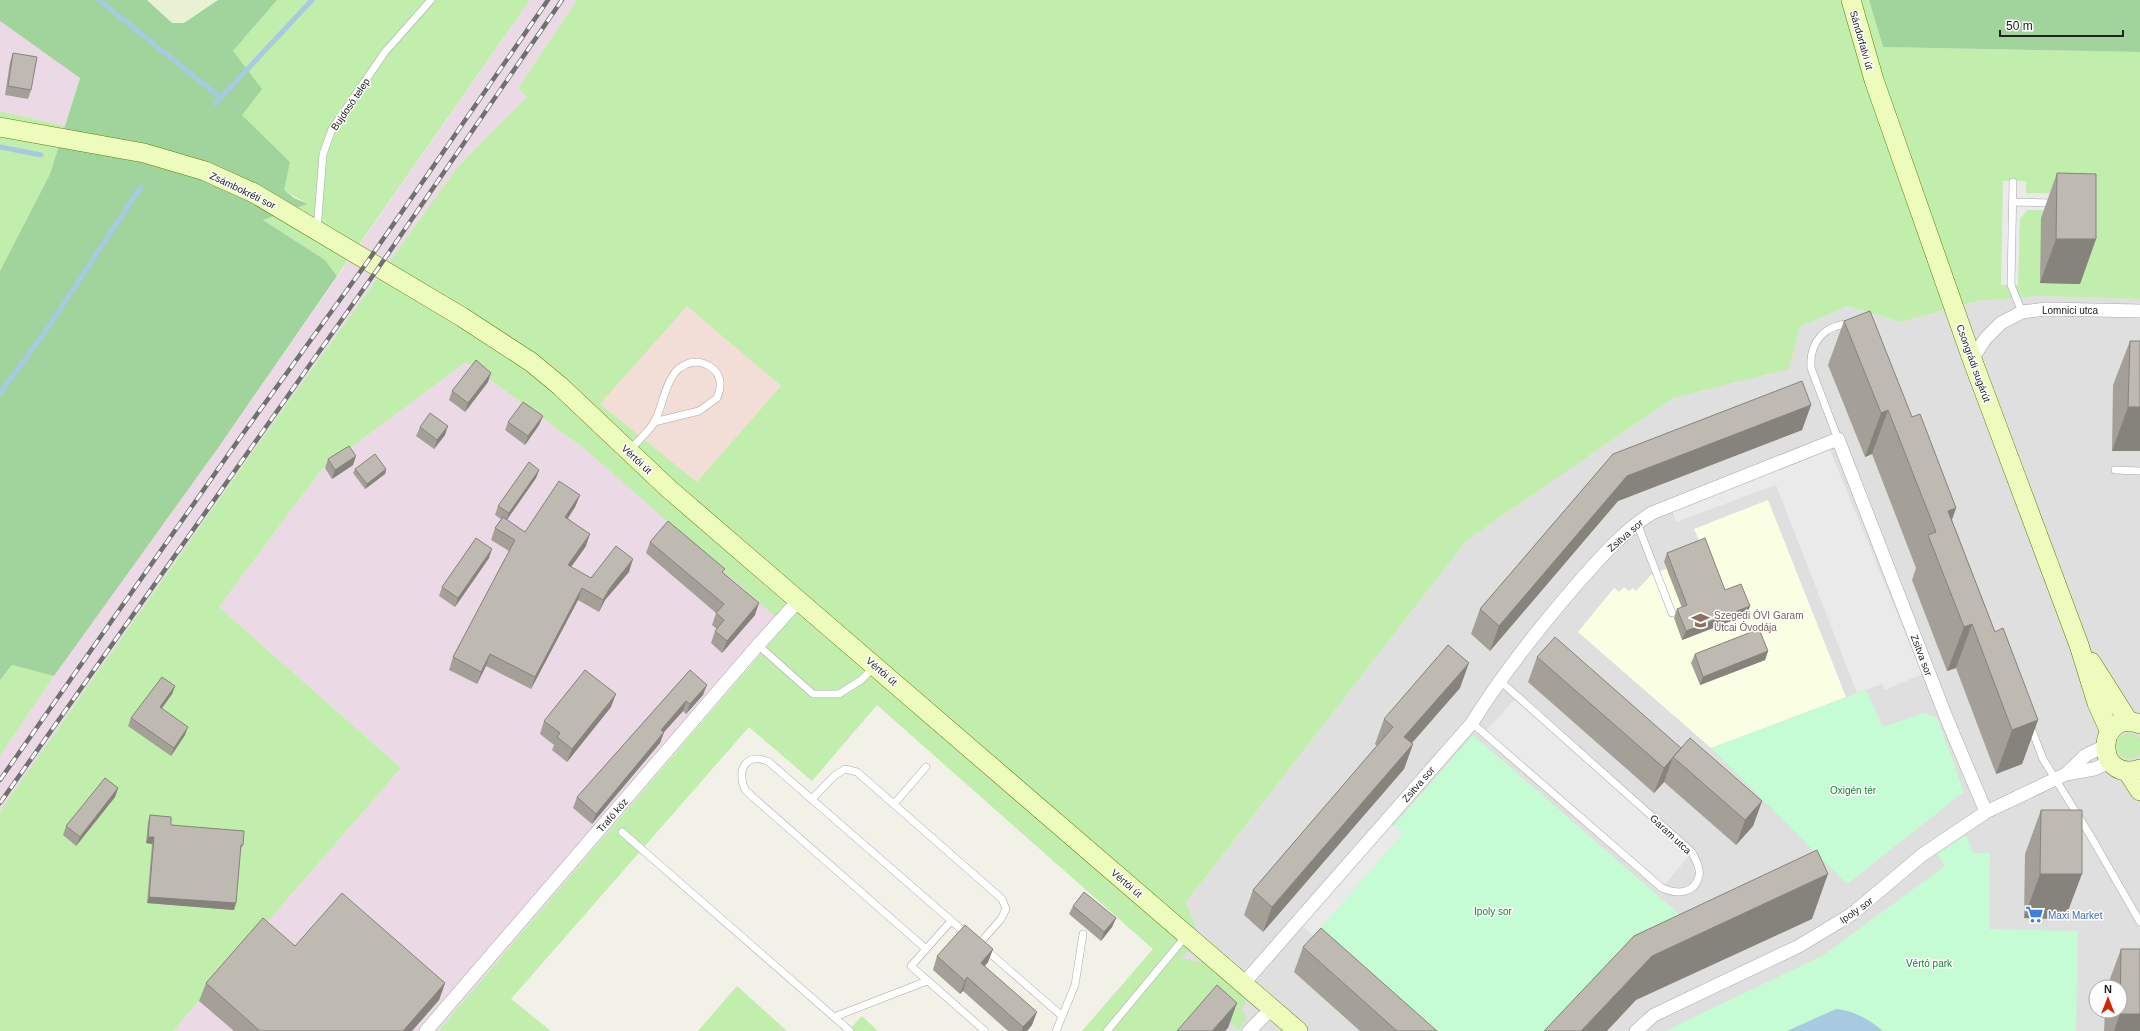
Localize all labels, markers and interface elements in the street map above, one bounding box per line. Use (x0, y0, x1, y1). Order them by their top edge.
street label: Sándorfalvi út (1848, 9, 1875, 71)
scale bar (2000, 12, 2123, 38)
text: 50 m (2006, 19, 2033, 33)
street label: Bujdosó telep (329, 76, 372, 132)
street label: Zsámbokréti sor (208, 170, 278, 211)
street label: Lomnici utca (2042, 305, 2099, 316)
street label: Csongrádi sugárút (1954, 323, 1993, 404)
street label: Vértói út (619, 443, 654, 476)
street label: Zsitva sor (1605, 517, 1646, 554)
place label: Szegedi ÓVI Garam Utcai Óvodája (1714, 609, 1803, 633)
school or university icon: Szegedi ÓVI Garam Utcai Óvodája (1691, 611, 1711, 631)
street label: Zsitva sor (1909, 633, 1935, 678)
street label: Vértói út (864, 655, 899, 688)
street label: Zsitva sor (1400, 764, 1437, 804)
park label: Oxigén tér (1830, 785, 1877, 796)
street label: Trafó köz (595, 796, 630, 835)
street label: Garam utca (1648, 813, 1694, 856)
street label: Vértói út (1109, 867, 1144, 900)
street label: Ipoly sor (1838, 895, 1875, 926)
supermarket icon: Maxi Market (2025, 905, 2045, 925)
park label: Ipoly sor (1474, 906, 1513, 917)
place label: Maxi Market (2048, 910, 2103, 921)
park label: Vértó park (1906, 958, 1953, 969)
north arrow (2088, 979, 2128, 1019)
text: N (2104, 983, 2112, 995)

